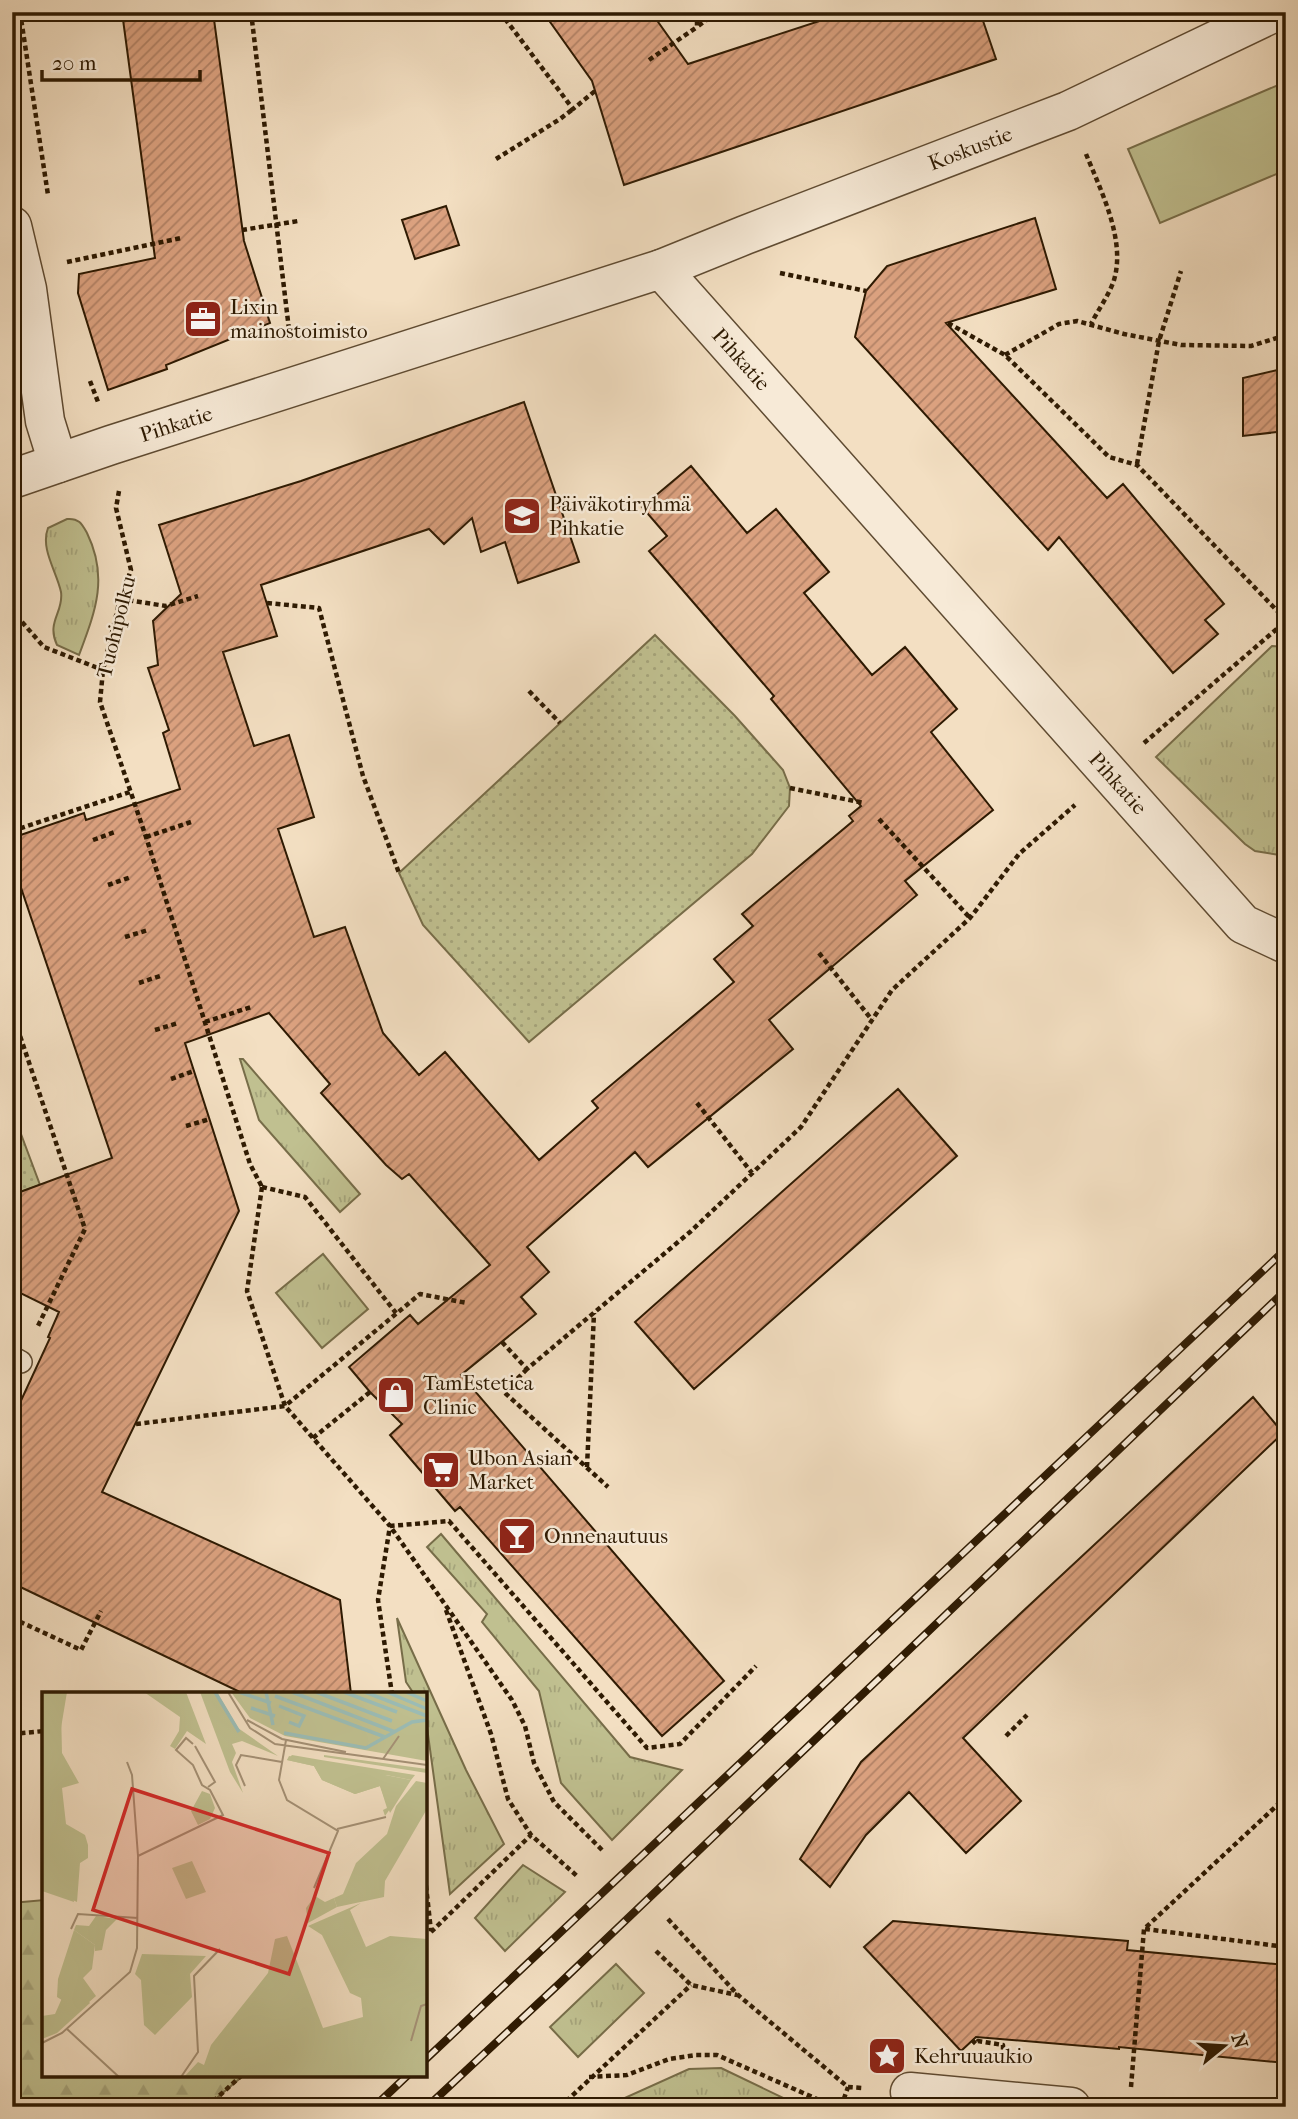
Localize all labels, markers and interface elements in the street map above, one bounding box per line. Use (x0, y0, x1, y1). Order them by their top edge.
scale bar (42, 38, 200, 82)
text: 20 m (52, 51, 97, 75)
street label: Koskustie (925, 122, 1016, 175)
place label: Lixin mainostoimisto (230, 295, 368, 343)
office icon: Lixin mainostoimisto (182, 298, 224, 340)
street label: Pihkatie (707, 323, 775, 395)
street label: Pihkatie (137, 401, 216, 447)
place label: Päiväkotiryhmä Pihkatie (549, 492, 691, 540)
school or university icon: Päiväkotiryhmä Pihkatie (501, 495, 543, 537)
street label: Tuohipolku (92, 573, 140, 681)
street label: Pihkatie (1084, 747, 1152, 819)
place label: TamEstetica Clinic (423, 1371, 534, 1419)
shop icon: TamEstetica Clinic (375, 1374, 417, 1416)
place label: Ubon Asian Market (468, 1446, 572, 1494)
supermarket icon: Ubon Asian Market (420, 1449, 462, 1491)
bar icon: Onnenautuus (496, 1515, 538, 1557)
place label: Onnenautuus (544, 1524, 668, 1548)
inset map (42, 1692, 427, 2077)
north arrow (1190, 2010, 1260, 2080)
text: N (1227, 2031, 1252, 2052)
place icon: Kehruuaukio (866, 2035, 908, 2077)
place label: Kehruuaukio (914, 2044, 1033, 2068)

